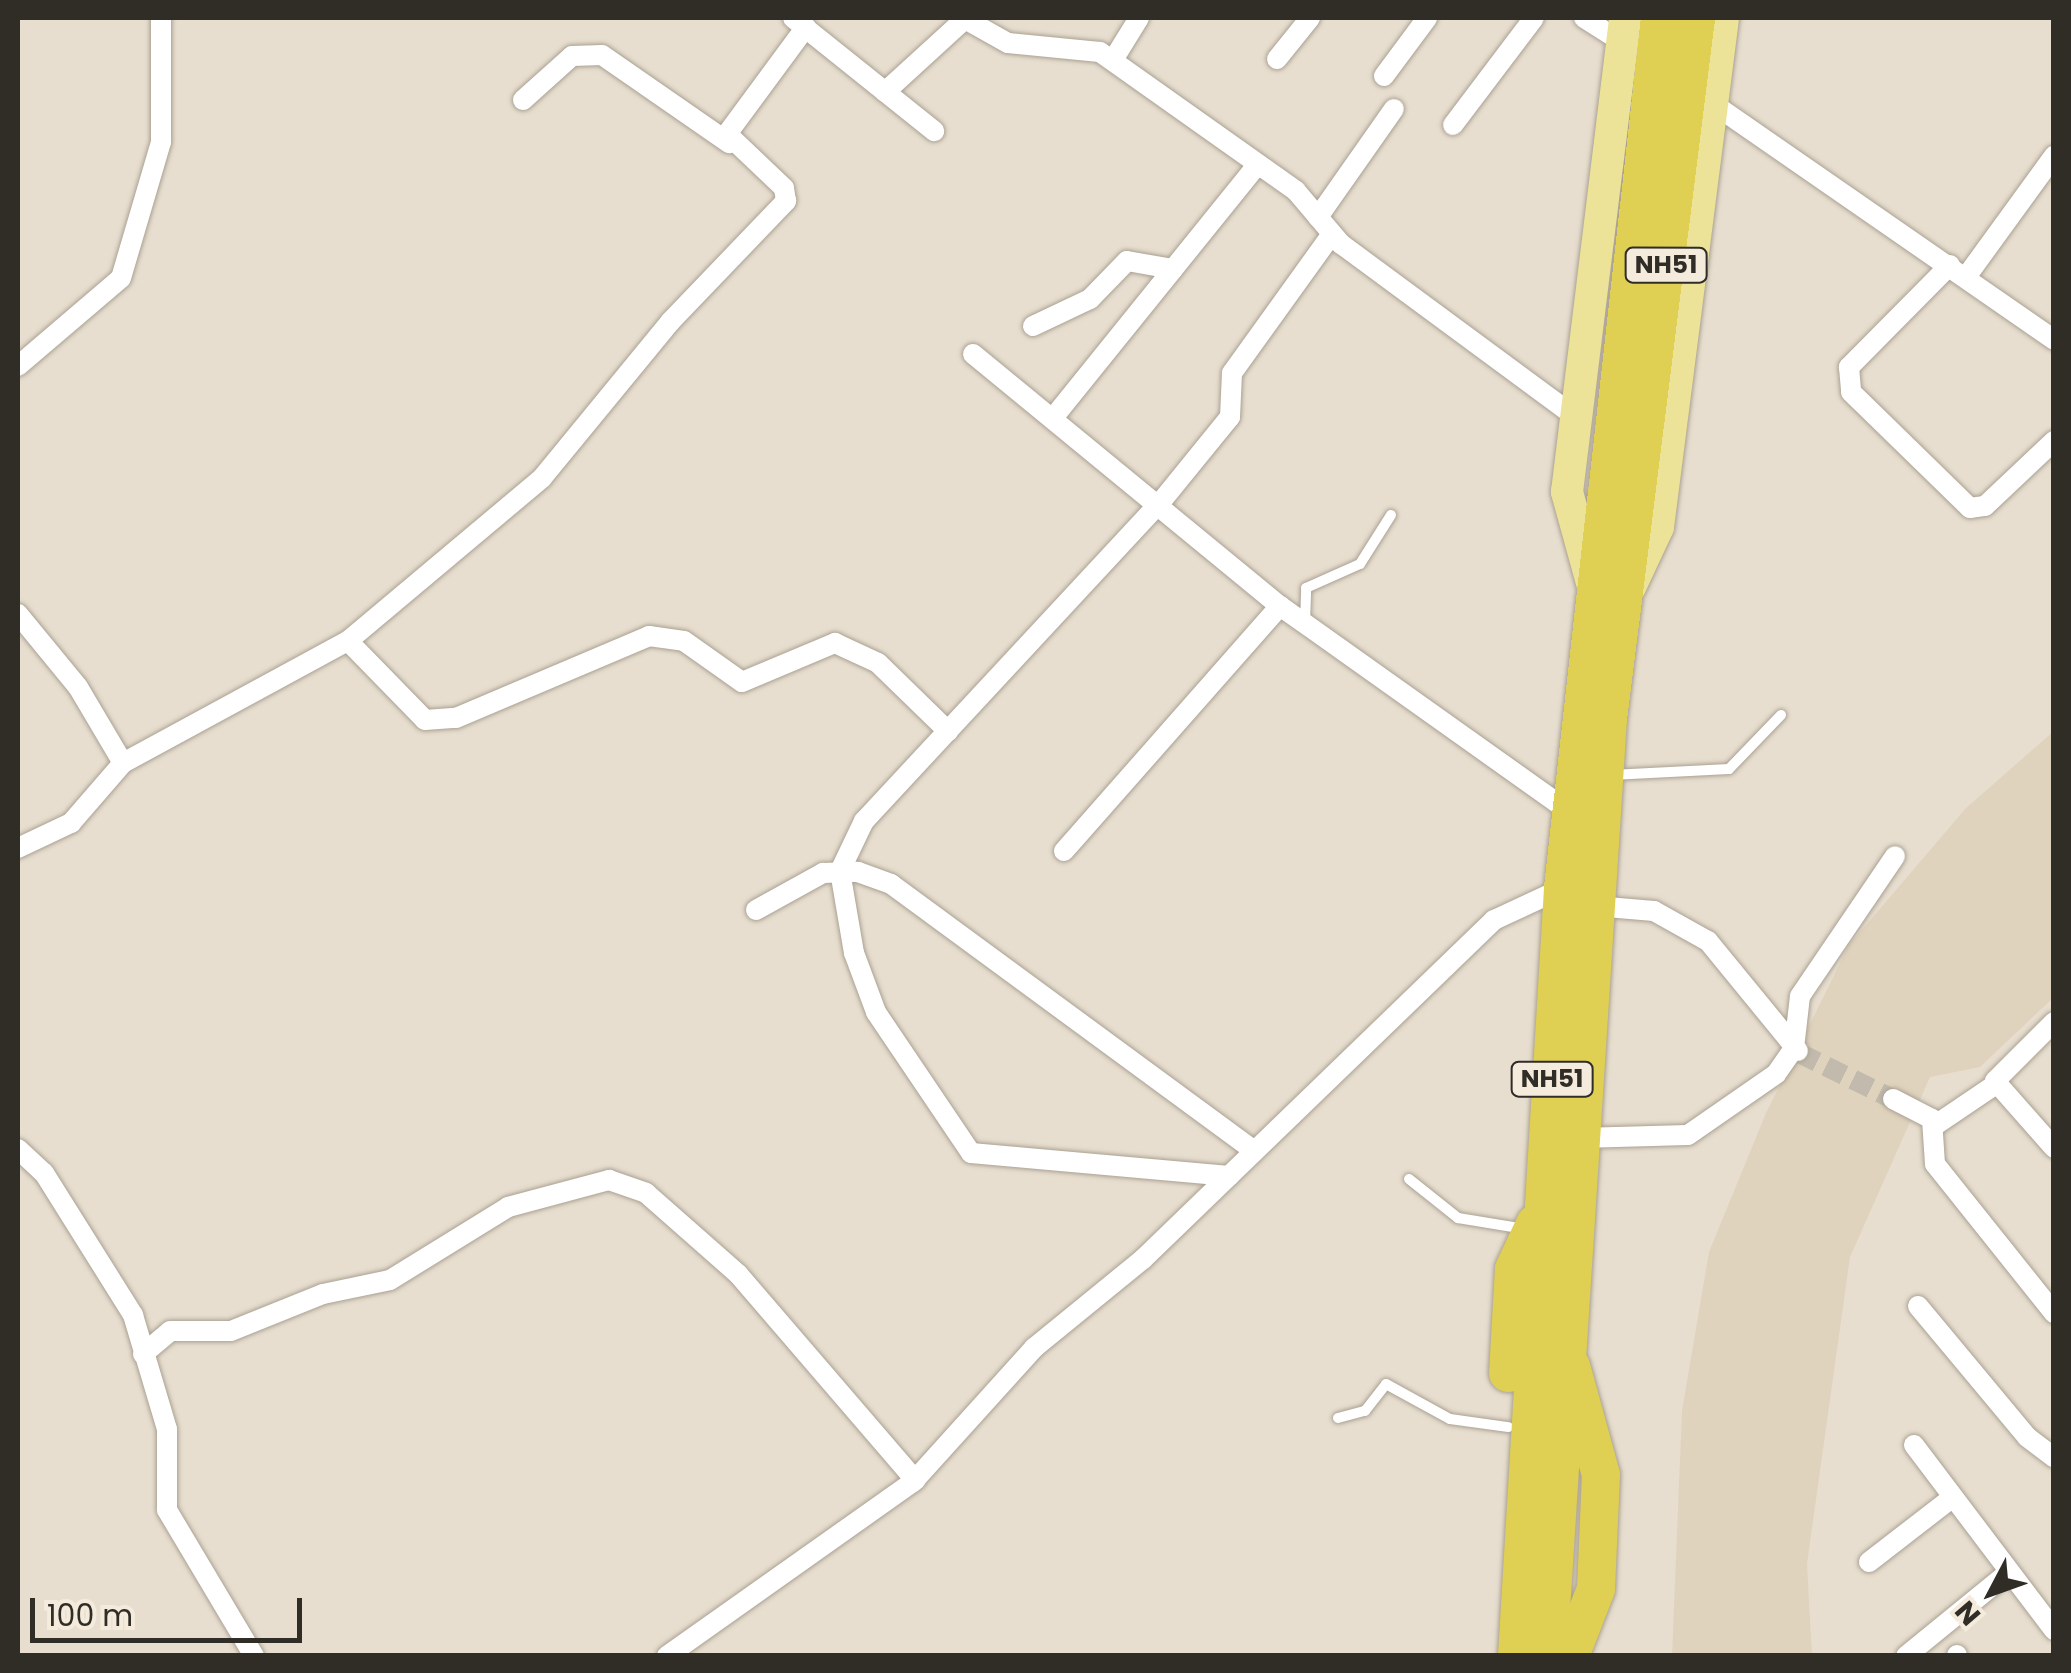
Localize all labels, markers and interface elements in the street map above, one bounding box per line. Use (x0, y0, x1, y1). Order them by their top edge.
road number: NH51 (1624, 245, 1708, 285)
road number: NH51 (1510, 1059, 1594, 1099)
north arrow (1941, 1543, 2041, 1643)
scale bar (35, 1578, 308, 1640)
text: N (1946, 1592, 1990, 1634)
text: 100 m (47, 1594, 133, 1637)

